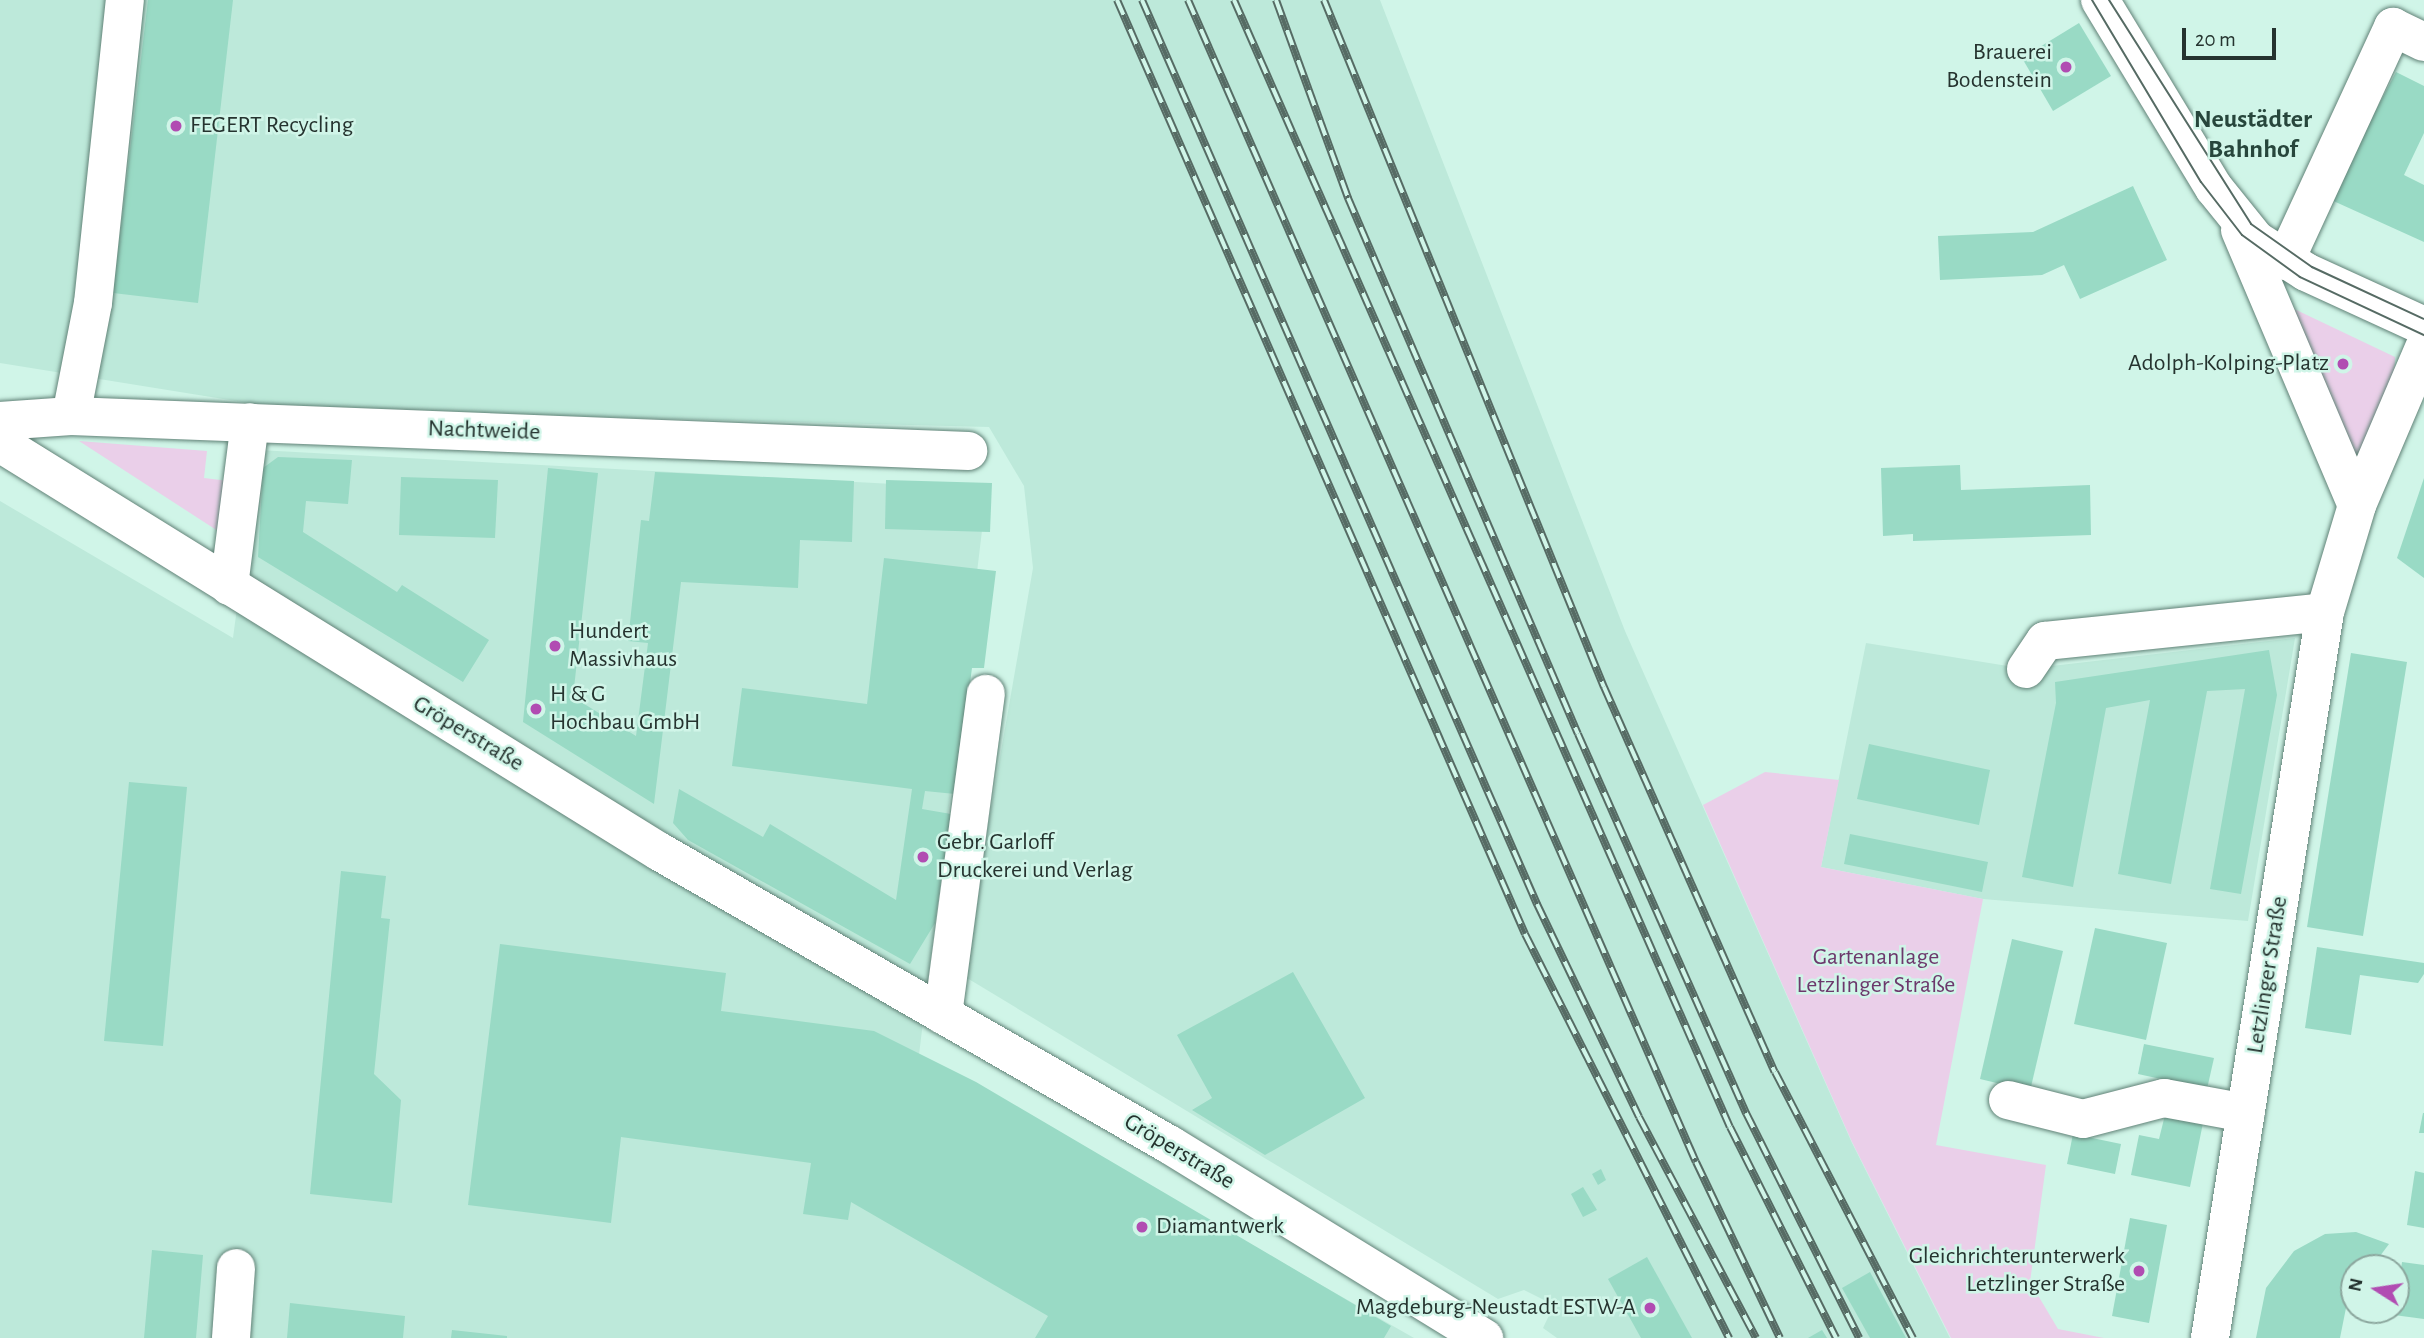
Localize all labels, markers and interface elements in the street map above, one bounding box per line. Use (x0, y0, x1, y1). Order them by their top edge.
scale bar (2186, 14, 2280, 58)
text: 20 m (2195, 29, 2236, 50)
place label: Brauerei Bodenstein (1946, 39, 2052, 95)
marker: Brauerei Bodenstein (2058, 59, 2074, 75)
district label: Neustädter Bahnhof (2194, 104, 2312, 166)
place label: FEGERT Recycling (190, 112, 353, 140)
marker: FEGERT Recycling (168, 118, 184, 134)
place label: Adolph-Kolping-Platz (2128, 350, 2329, 378)
marker: Adolph-Kolping-Platz (2335, 356, 2351, 372)
street label: Nachtweide (427, 415, 541, 447)
place label: Hundert Massivhaus (569, 618, 677, 674)
marker: Hundert Massivhaus (547, 638, 563, 654)
place label: H & G Hochbau GmbH (550, 681, 700, 737)
street label: Gröperstraße (407, 690, 529, 778)
marker: H & G Hochbau GmbH (528, 701, 544, 717)
place label: Gebr. Garloff Druckerei und Verlag (937, 829, 1133, 885)
marker: Gebr. Garloff Druckerei und Verlag (915, 849, 931, 865)
street label: Letzlinger Straße (2241, 894, 2295, 1056)
park label: Gartenanlage Letzlinger Straße (1797, 944, 1955, 1000)
street label: Gröperstraße (1118, 1108, 1240, 1196)
place label: Diamantwerk (1156, 1213, 1284, 1241)
marker: Diamantwerk (1134, 1219, 1150, 1235)
place label: Gleichrichterunterwerk Letzlinger Straße (1909, 1243, 2125, 1299)
north arrow (2340, 1254, 2410, 1324)
marker: Gleichrichterunterwerk Letzlinger Straße (2131, 1263, 2147, 1279)
text: N (2345, 1277, 2367, 1293)
place label: Magdeburg-Neustadt ESTW-A (1356, 1294, 1636, 1322)
marker: Magdeburg-Neustadt ESTW-A (1642, 1300, 1658, 1316)

